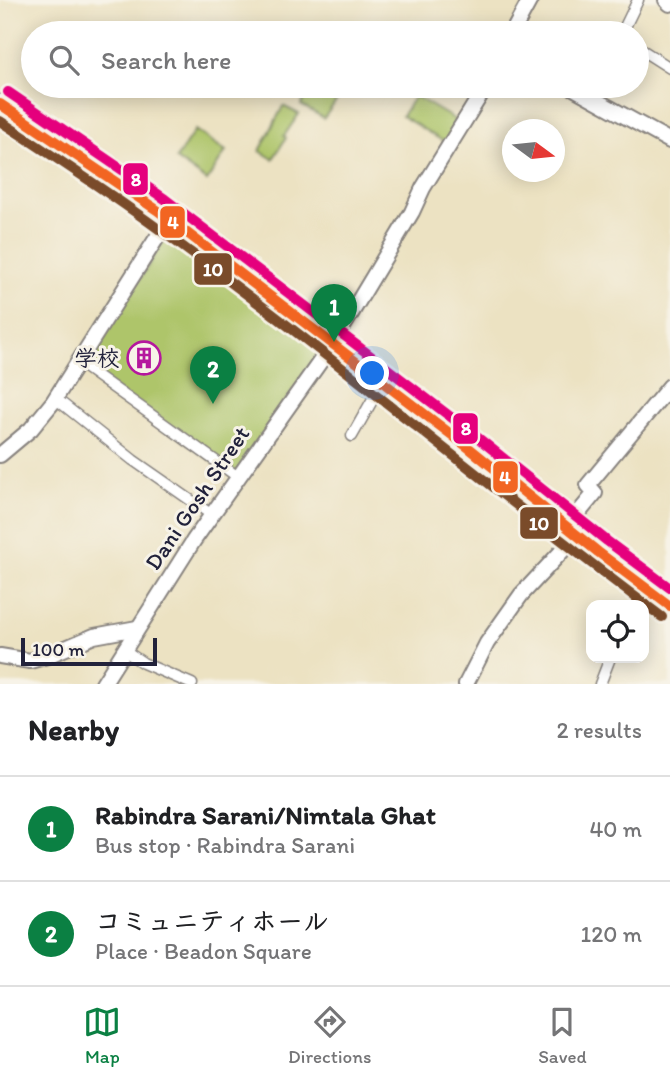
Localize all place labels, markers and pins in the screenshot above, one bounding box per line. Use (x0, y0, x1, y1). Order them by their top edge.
pin: 1 (311, 284, 357, 342)
building icon: 学校 (125, 339, 163, 377)
place label: 学校 (74, 344, 120, 372)
pin: 2 (190, 346, 236, 404)

